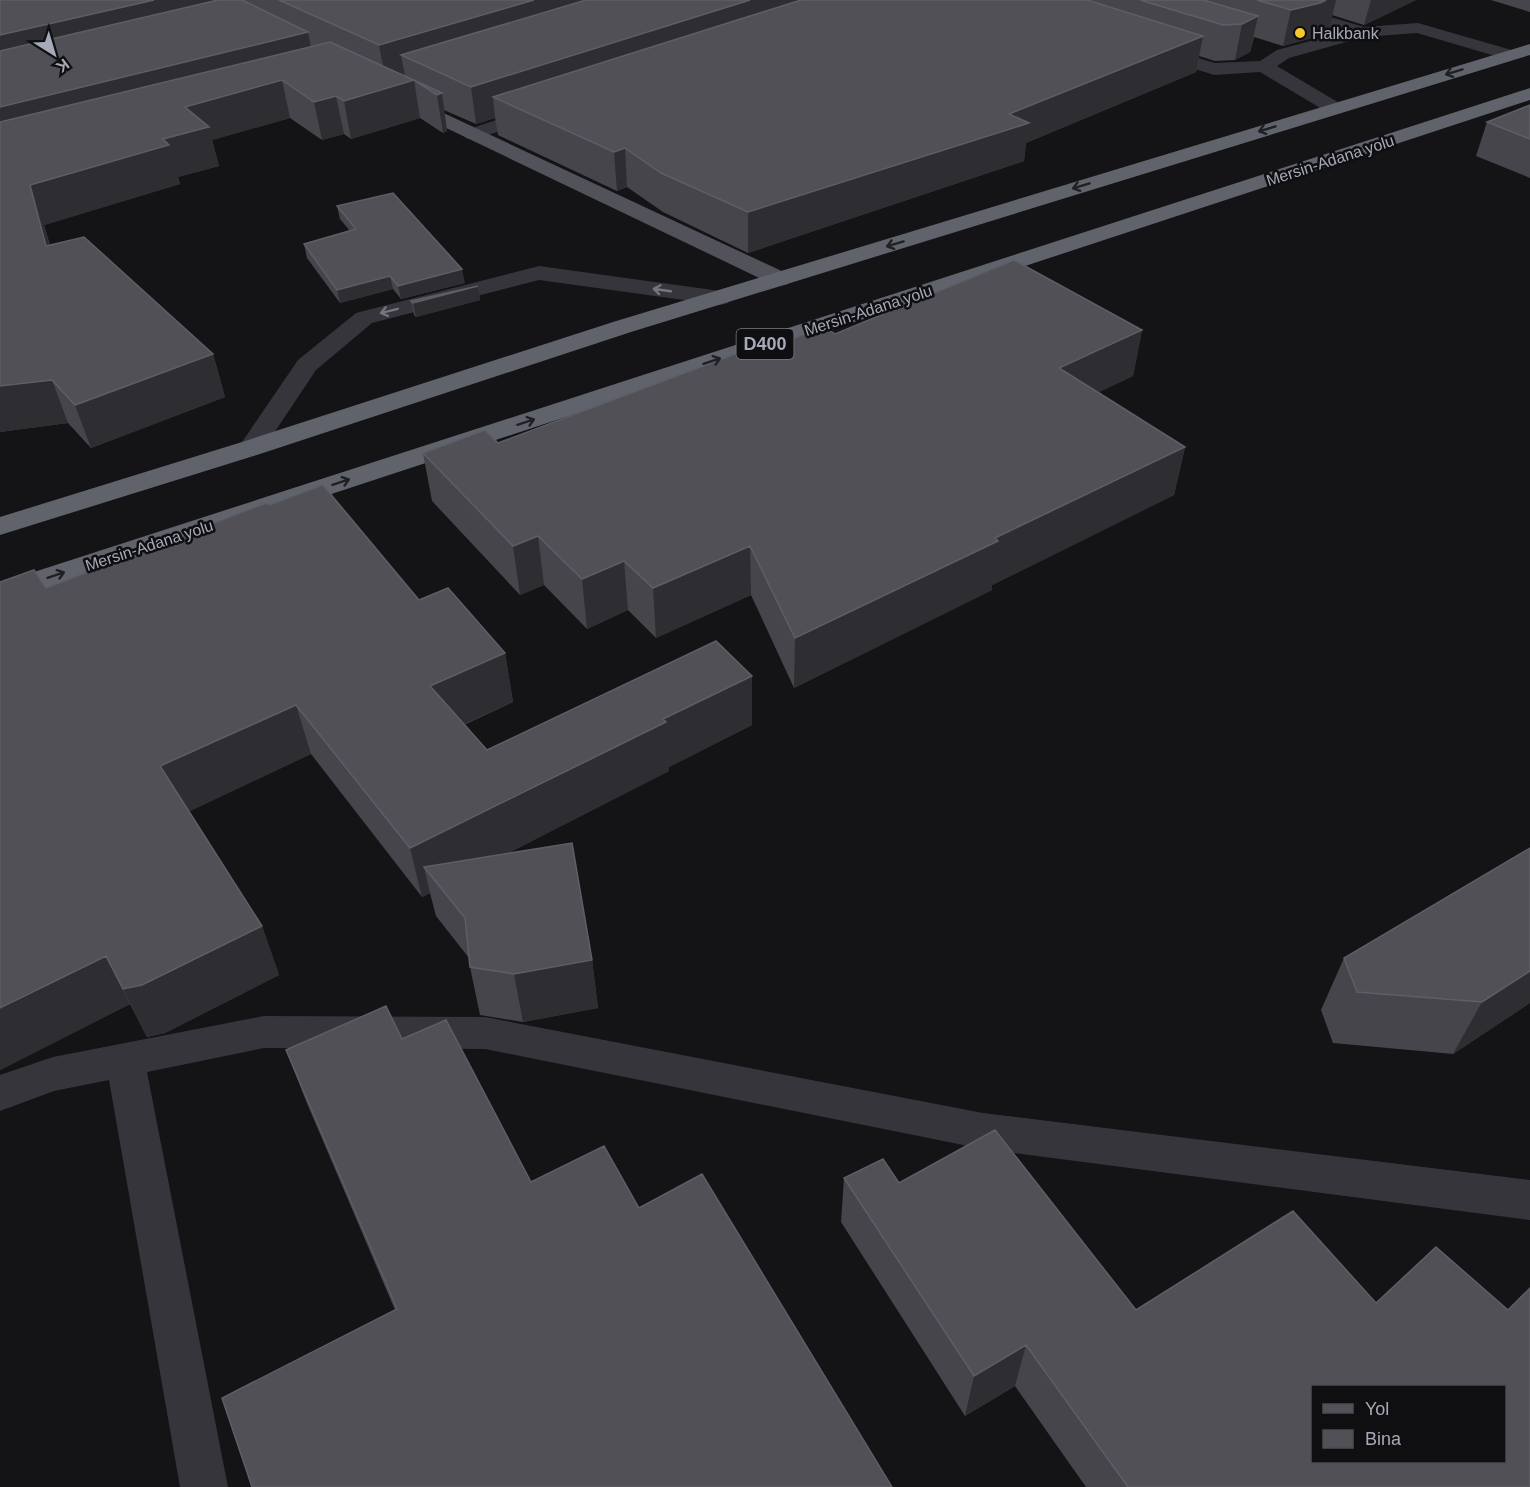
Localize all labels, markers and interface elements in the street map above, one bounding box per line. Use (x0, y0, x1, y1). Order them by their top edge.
north arrow (24, 24, 84, 84)
place label: Halkbank (1312, 25, 1380, 42)
marker: Halkbank (1293, 26, 1307, 40)
text: K (53, 55, 72, 76)
one-way arrow (1445, 67, 1464, 78)
one-way arrow (1258, 124, 1277, 135)
street label: Mersin-Adana yolu (1264, 132, 1396, 189)
one-way arrow (1072, 182, 1091, 193)
one-way arrow (886, 239, 905, 250)
street label: Mersin-Adana yolu (802, 282, 934, 339)
one-way arrow (653, 284, 673, 295)
one-way arrow (380, 306, 399, 318)
road number: D400 (736, 329, 794, 359)
one-way arrow (702, 355, 721, 366)
one-way arrow (516, 416, 535, 427)
one-way arrow (331, 476, 350, 487)
street label: Mersin-Adana yolu (83, 517, 215, 574)
one-way arrow (46, 569, 65, 580)
legend (1311, 1385, 1506, 1463)
text: Yol (1365, 1399, 1389, 1419)
text: Bina (1365, 1429, 1402, 1449)

